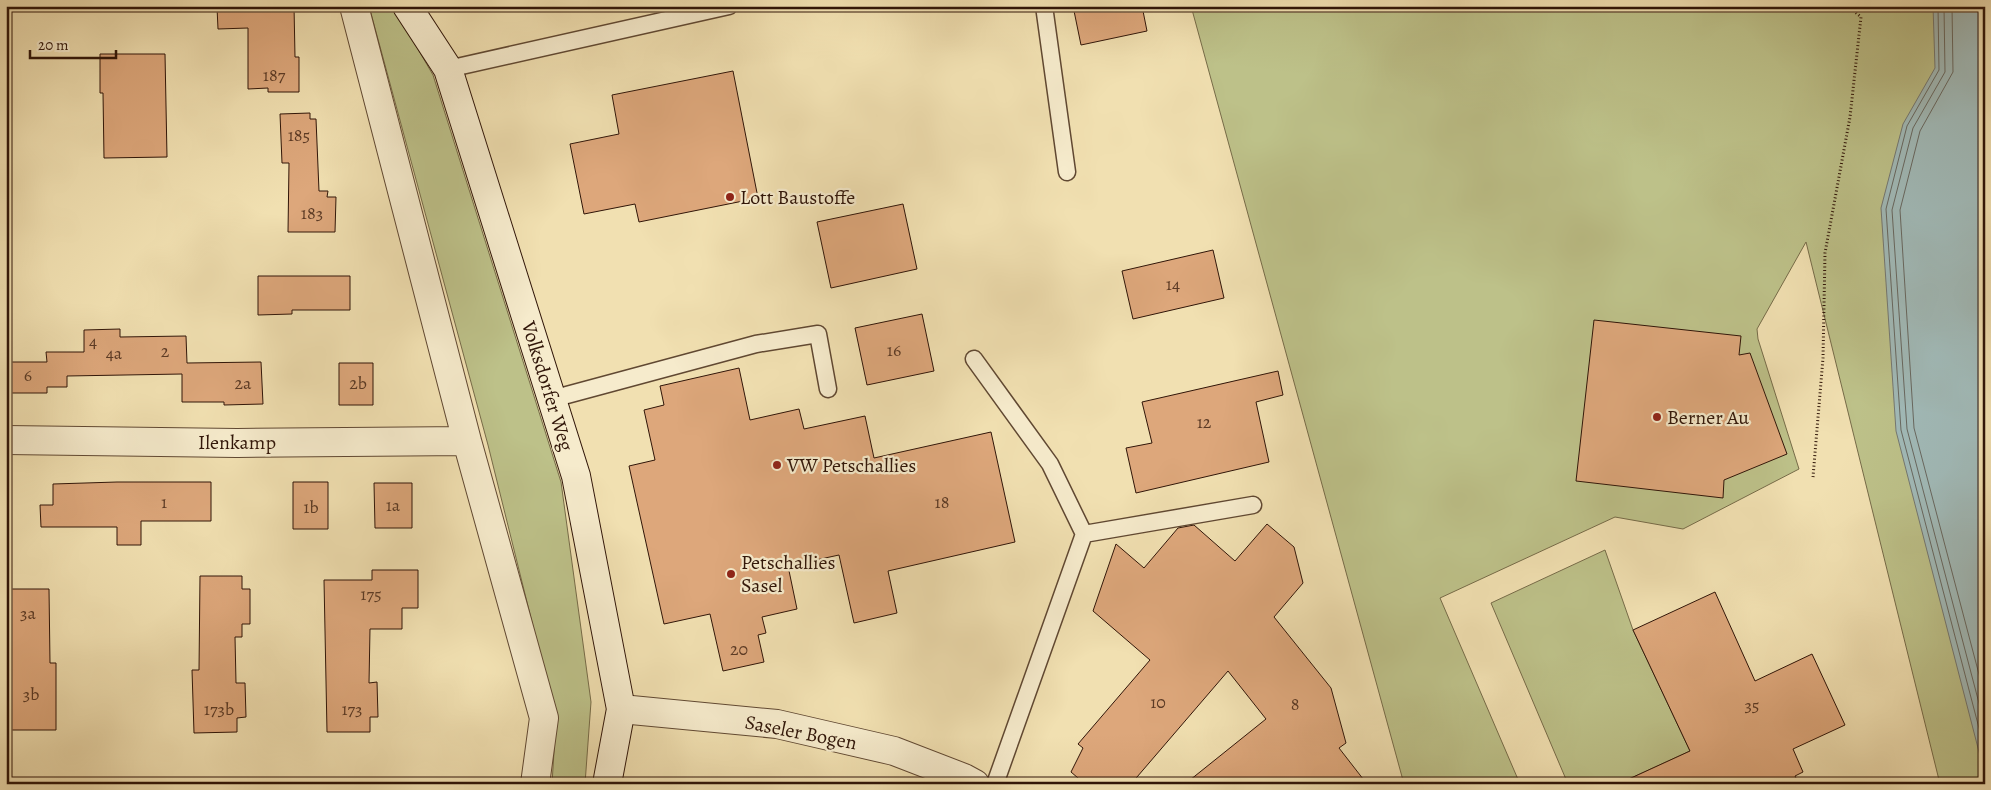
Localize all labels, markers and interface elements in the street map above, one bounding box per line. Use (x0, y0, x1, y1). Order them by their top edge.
scale bar (30, 28, 116, 60)
text: 20 m (38, 35, 69, 55)
house number: 187 (263, 63, 286, 87)
house number: 185 (288, 123, 310, 147)
place label: Lott Baustoffe (740, 184, 855, 211)
marker: Lott Baustoffe (724, 191, 736, 203)
house number: 183 (301, 201, 323, 225)
house number: 14 (1166, 272, 1180, 296)
street label: Volksdorfer Weg (515, 317, 580, 454)
house number: 4 (89, 329, 97, 353)
house number: 16 (887, 338, 901, 362)
house number: 2 (161, 339, 170, 363)
house number: 4a (106, 341, 123, 365)
house number: 6 (24, 363, 32, 387)
house number: 2a (235, 371, 252, 395)
house number: 2b (349, 371, 367, 395)
place label: Berner Au (1667, 404, 1749, 431)
house number: 12 (1197, 410, 1212, 434)
marker: Berner Au (1651, 411, 1663, 423)
street label: Ilenkamp (198, 429, 276, 456)
place label: VW Petschallies (786, 452, 916, 479)
marker: VW Petschallies (771, 459, 783, 471)
house number: 1 (161, 490, 167, 514)
house number: 18 (935, 490, 949, 514)
house number: 1a (386, 493, 401, 517)
house number: 1b (303, 495, 319, 519)
place label: Petschallies Sasel (741, 549, 836, 599)
marker: Petschallies Sasel (725, 568, 737, 580)
house number: 175 (360, 582, 382, 606)
house number: 3a (20, 601, 37, 625)
house number: 20 (730, 637, 748, 661)
house number: 3b (23, 682, 39, 706)
house number: 10 (1150, 690, 1166, 714)
house number: 8 (1291, 692, 1299, 716)
house number: 35 (1744, 693, 1760, 717)
house number: 173b (204, 697, 234, 721)
house number: 173 (341, 697, 363, 721)
street label: Saseler Bogen (743, 708, 859, 757)

